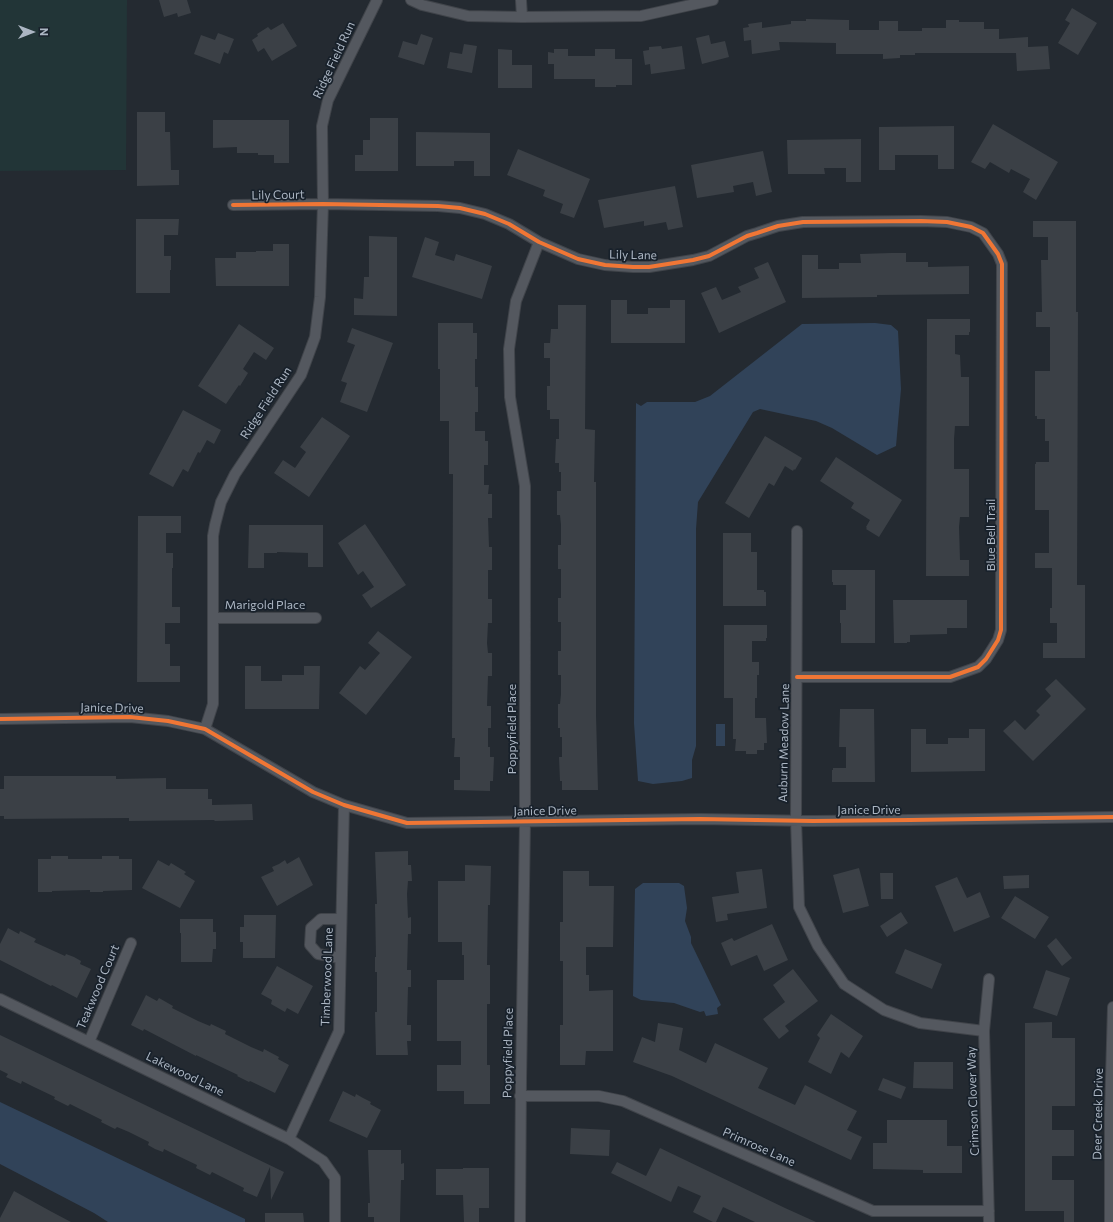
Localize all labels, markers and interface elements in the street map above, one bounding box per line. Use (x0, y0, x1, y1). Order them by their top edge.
north arrow (12, 12, 52, 52)
street label: Ridge Field Run (310, 19, 358, 101)
text: N (38, 28, 51, 36)
street label: Lily Court (251, 187, 305, 203)
street label: Lily Lane (609, 247, 657, 263)
street label: Ridge Field Run (237, 364, 295, 442)
street label: Blue Bell Trail (984, 499, 998, 571)
street label: Marigold Place (225, 598, 305, 612)
street label: Auburn Meadow Lane (776, 683, 792, 803)
street label: Poppyfield Place (505, 684, 519, 774)
street label: Janice Drive (80, 700, 144, 716)
street label: Janice Drive (513, 803, 577, 819)
street label: Janice Drive (837, 803, 901, 817)
street label: Timberwood Lane (318, 927, 336, 1027)
street label: Teakwood Court (74, 942, 122, 1032)
street label: Poppyfield Place (500, 1008, 516, 1098)
street label: Crimson Clover Way (964, 1046, 982, 1156)
street label: Lakewood Lane (144, 1049, 226, 1099)
street label: Deer Creek Drive (1090, 1068, 1106, 1160)
street label: Primrose Lane (720, 1125, 798, 1169)

